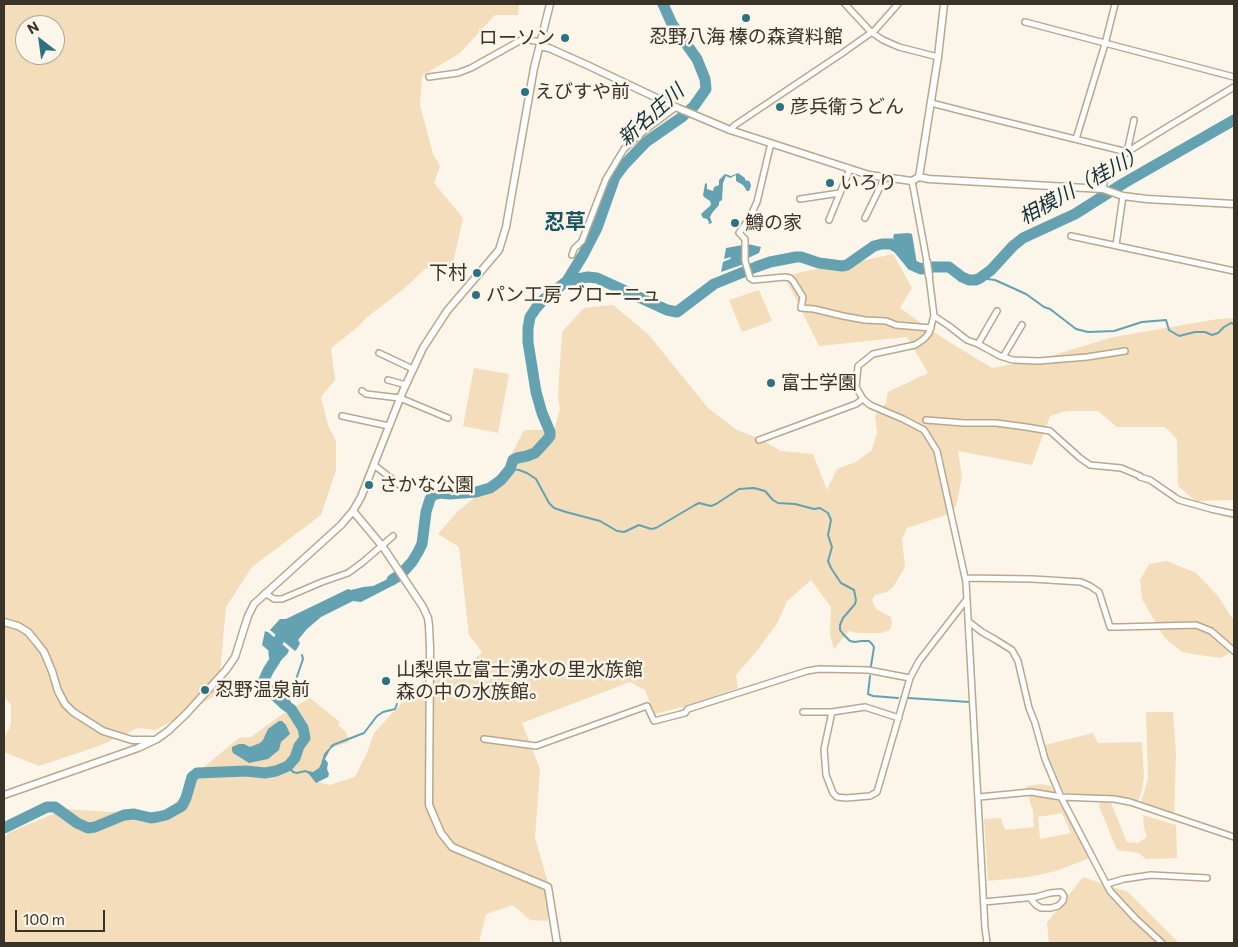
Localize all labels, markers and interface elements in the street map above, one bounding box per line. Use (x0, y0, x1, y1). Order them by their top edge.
marker: 忍野八海 榛の森資料館 (740, 12, 752, 24)
north arrow (15, 15, 65, 65)
text: N (24, 17, 42, 37)
place label: 忍野八海 榛の森資料館 (649, 26, 843, 48)
place label: ローソン (479, 27, 555, 49)
marker: ローソン (559, 32, 571, 44)
water label: 新名庄川 (613, 79, 689, 151)
place label: えびすや前 (535, 81, 630, 103)
marker: えびすや前 (519, 86, 531, 98)
place label: 彦兵衛うどん (790, 96, 904, 118)
marker: 彦兵衛うどん (774, 101, 786, 113)
water label: 相模川（桂川） (1015, 141, 1149, 229)
place label: いろり (840, 172, 897, 194)
marker: いろり (824, 177, 836, 189)
district label: 忍草 (544, 209, 586, 235)
place label: 鱒の家 (745, 212, 802, 234)
marker: 鱒の家 (729, 217, 741, 229)
place label: 下村 (429, 262, 467, 284)
marker: 下村 (471, 267, 483, 279)
place label: パン工房 ブローニュ (486, 284, 661, 306)
marker: パン工房 ブローニュ (470, 289, 482, 301)
place label: 富士学園 (781, 372, 857, 394)
marker: 富士学園 (765, 377, 777, 389)
place label: さかな公園 (379, 474, 474, 496)
marker: さかな公園 (363, 479, 375, 491)
place label: 山梨県立富士湧水の里水族館 森の中の水族館。 (396, 659, 643, 703)
marker: 山梨県立富士湧水の里水族館 森の中の水族館。 (380, 675, 392, 687)
place label: 忍野温泉前 (215, 679, 310, 701)
marker: 忍野温泉前 (199, 684, 211, 696)
scale bar (18, 900, 108, 932)
text: 100 m (23, 910, 65, 928)

